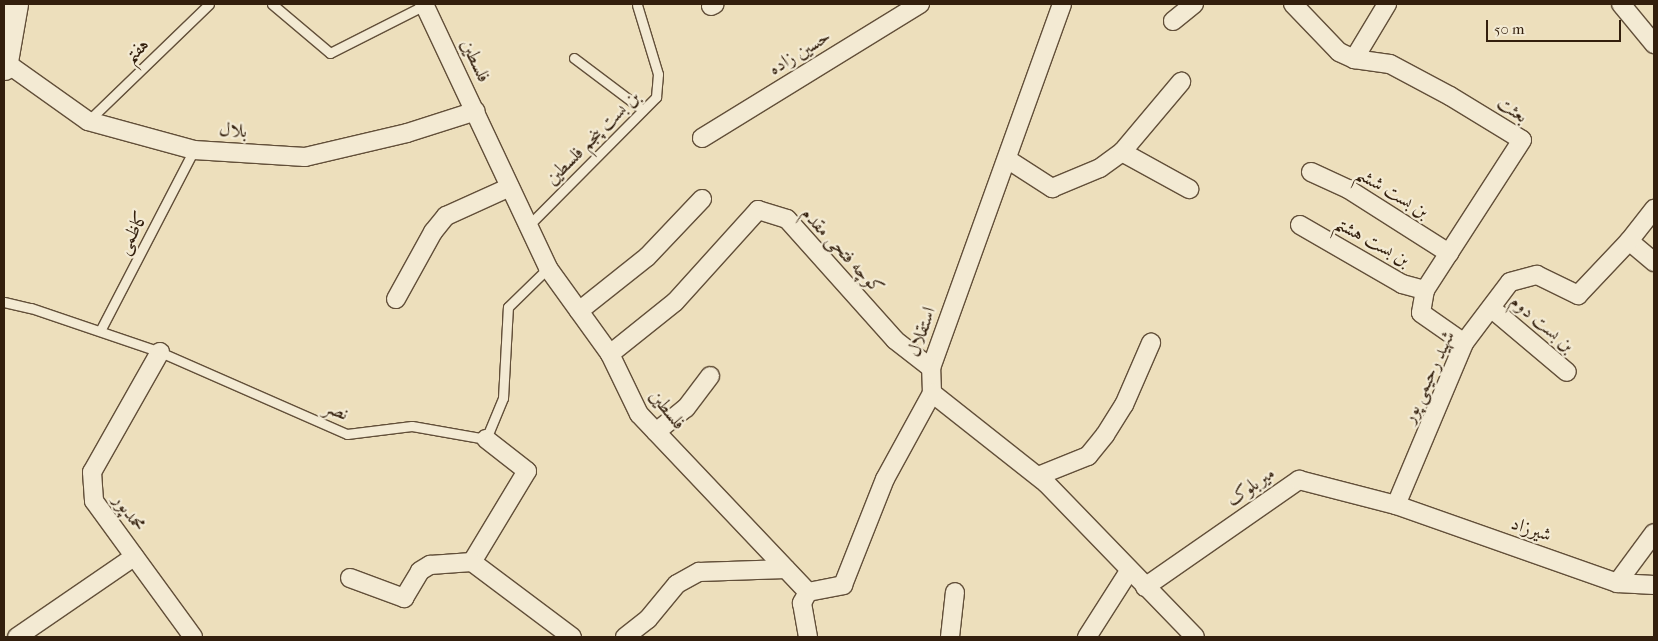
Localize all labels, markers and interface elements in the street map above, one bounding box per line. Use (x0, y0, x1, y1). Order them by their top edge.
scale bar (1488, 10, 1623, 42)
text: 50 m (1494, 20, 1524, 38)
street label: حسین زاده (765, 25, 835, 81)
street label: هفتم (120, 34, 154, 68)
street label: فلسطین (455, 36, 495, 86)
street label: بن بست پنجم فلسطین (541, 86, 645, 190)
street label: بعثت (1492, 92, 1532, 128)
street label: بلال (218, 119, 248, 143)
street label: بن بست ششم (1351, 162, 1433, 224)
street label: کوچه فتحی مقدم (796, 203, 888, 299)
street label: کاظمی (112, 208, 154, 258)
street label: بن بست هشتم (1330, 212, 1414, 272)
street label: بن بست دوم (1505, 290, 1579, 358)
street label: استقلال (903, 304, 941, 360)
street label: شهید رحیمی پور (1398, 327, 1460, 427)
street label: فلسطین (644, 385, 690, 435)
street label: نصر (321, 396, 351, 426)
street label: میربلوک (1222, 462, 1280, 512)
street label: محمدپور (108, 490, 150, 536)
street label: شیرزاد (1508, 512, 1554, 548)

